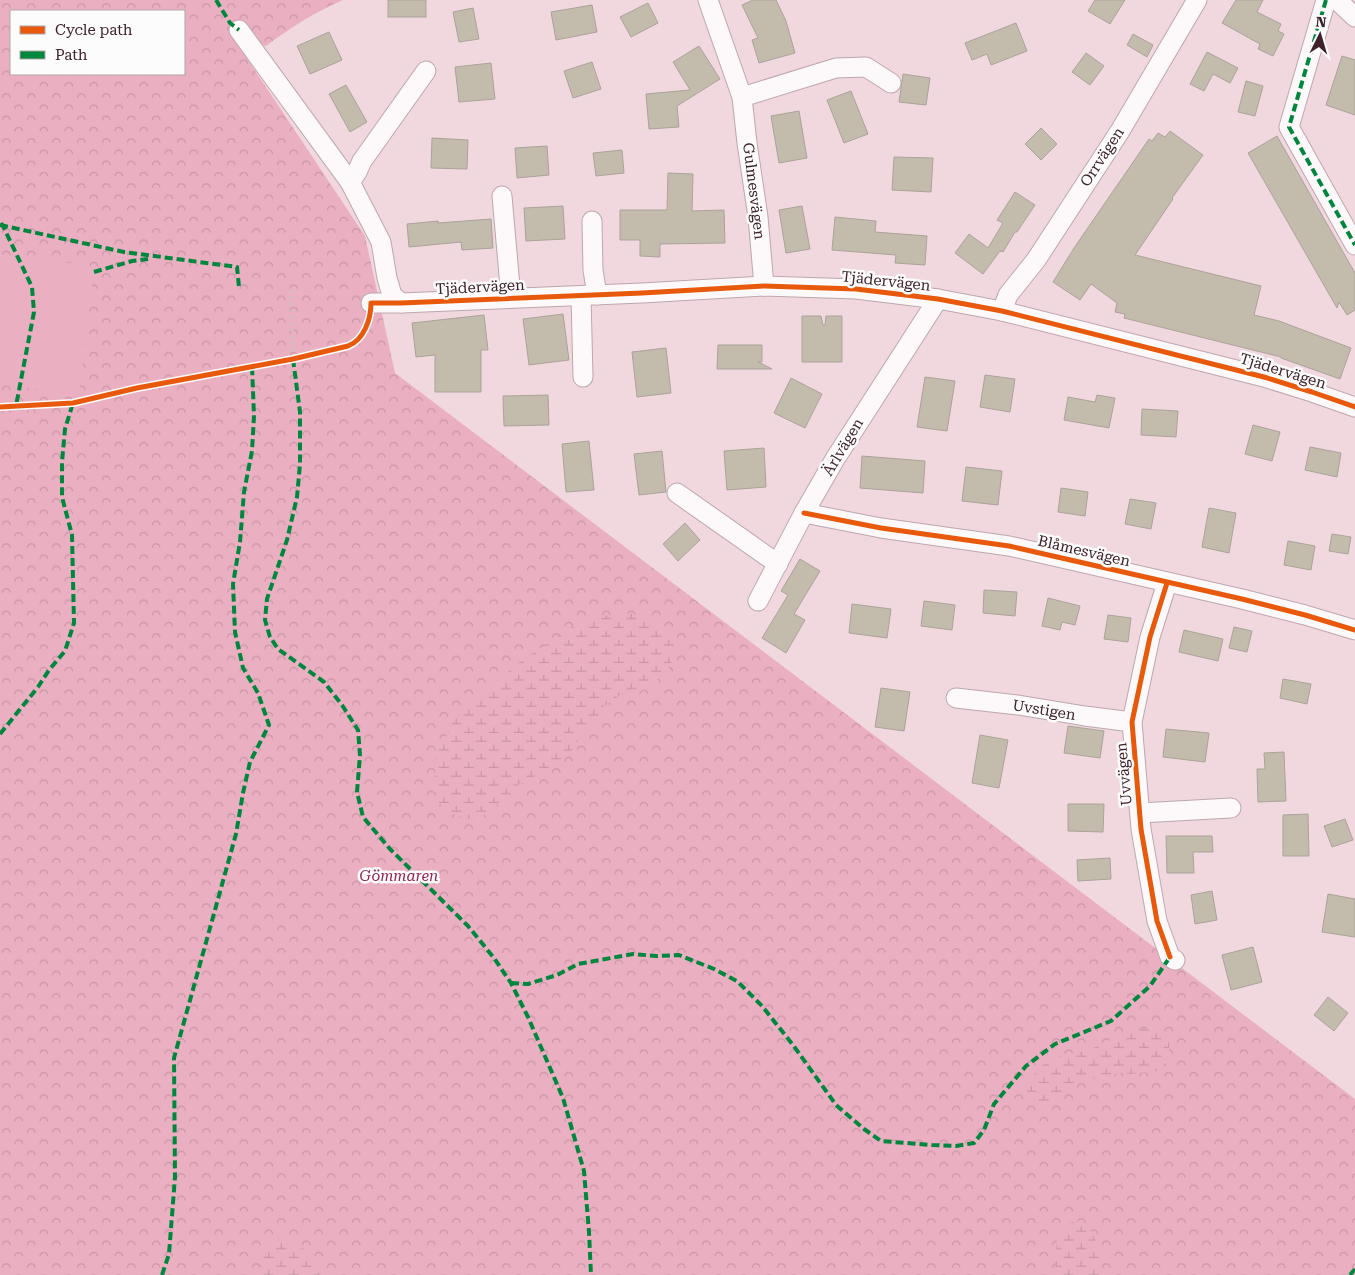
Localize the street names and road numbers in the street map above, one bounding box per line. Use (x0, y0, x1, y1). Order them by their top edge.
street label: Orrvägen (1076, 124, 1128, 190)
street label: Gulmesvägen (739, 142, 769, 241)
street label: Tjädervägen (841, 267, 932, 295)
street label: Tjädervägen (435, 276, 525, 298)
street label: Tjädervägen (1238, 349, 1329, 393)
street label: Ärlvägen (819, 415, 867, 479)
street label: Blåmesvägen (1036, 532, 1132, 570)
street label: Uvstigen (1011, 696, 1077, 724)
street label: Uvvägen (1112, 741, 1136, 806)

